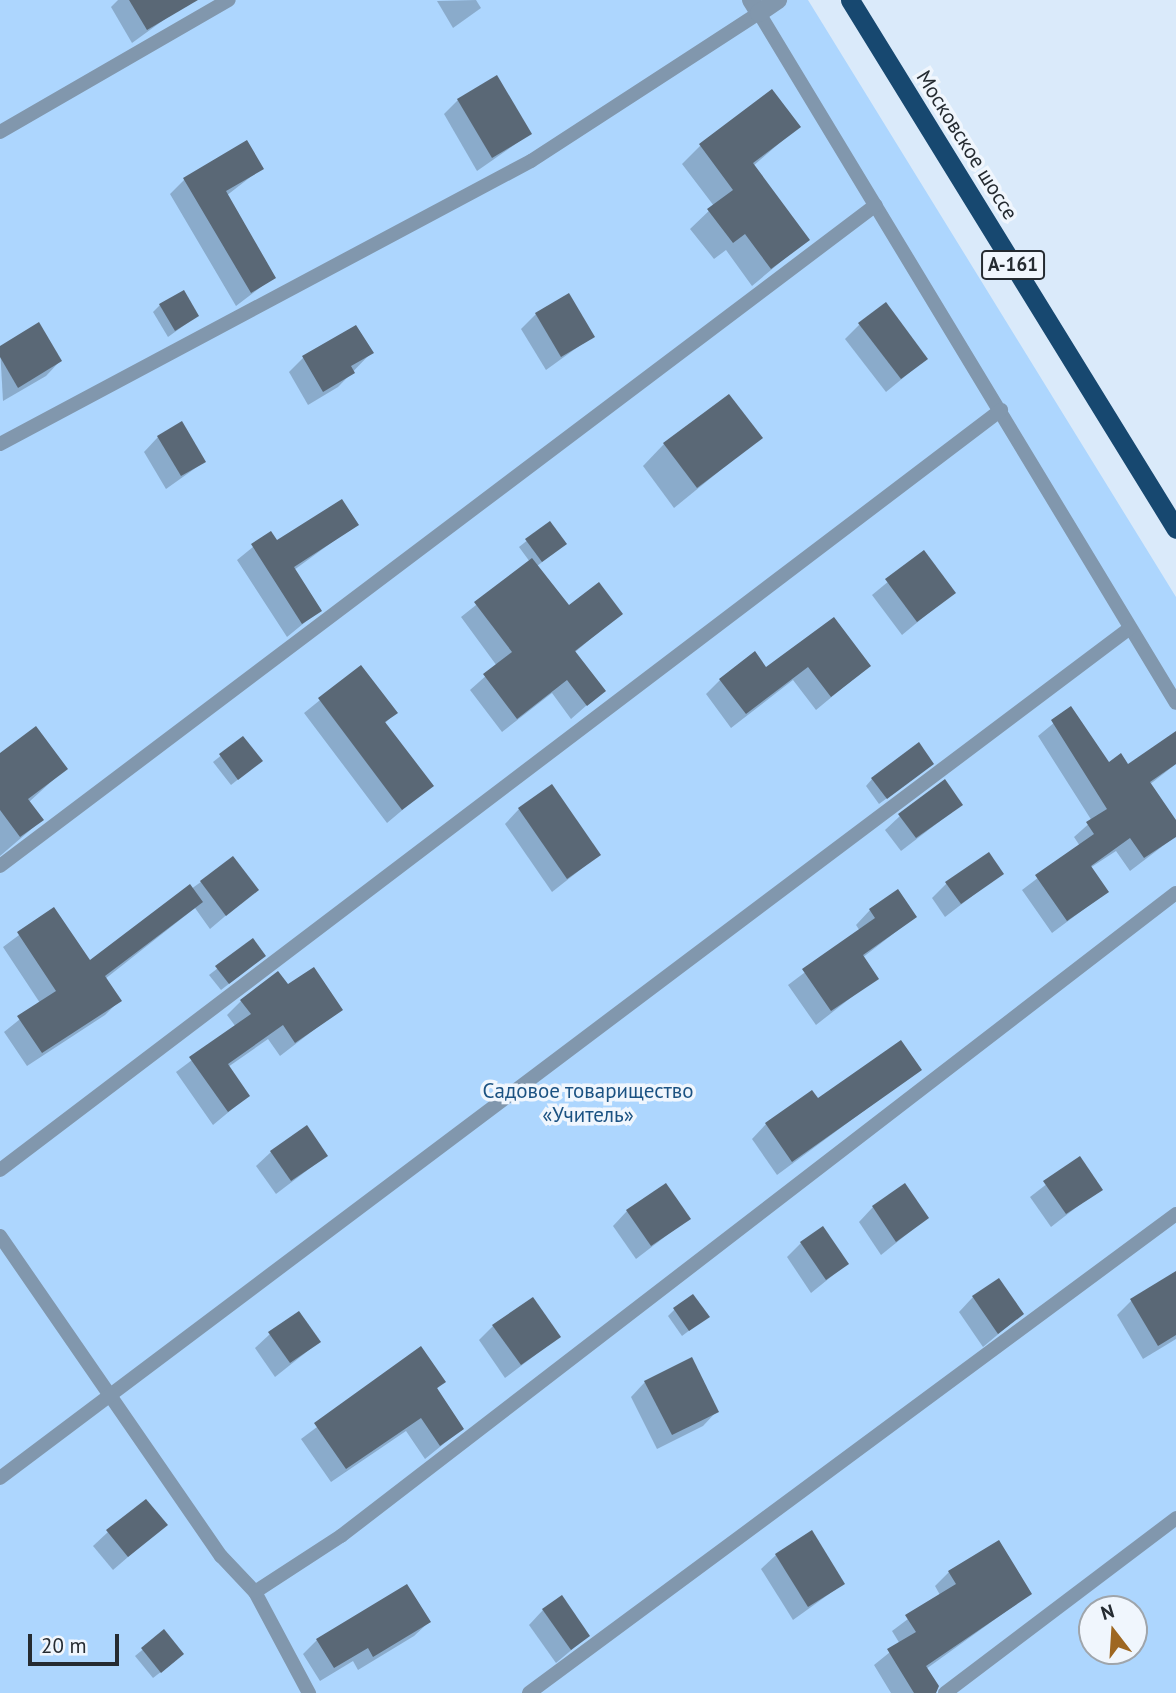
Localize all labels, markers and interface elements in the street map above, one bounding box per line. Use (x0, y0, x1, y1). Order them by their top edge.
street label: Московское шоссе (911, 66, 1023, 224)
road number: А-161 (980, 249, 1046, 280)
park label: Садовое товарищество «Учитель» (482, 1078, 694, 1128)
north arrow (1078, 1595, 1148, 1665)
text: N (1098, 1599, 1117, 1625)
scale bar (32, 1620, 122, 1664)
text: 20 m (41, 1632, 87, 1659)

